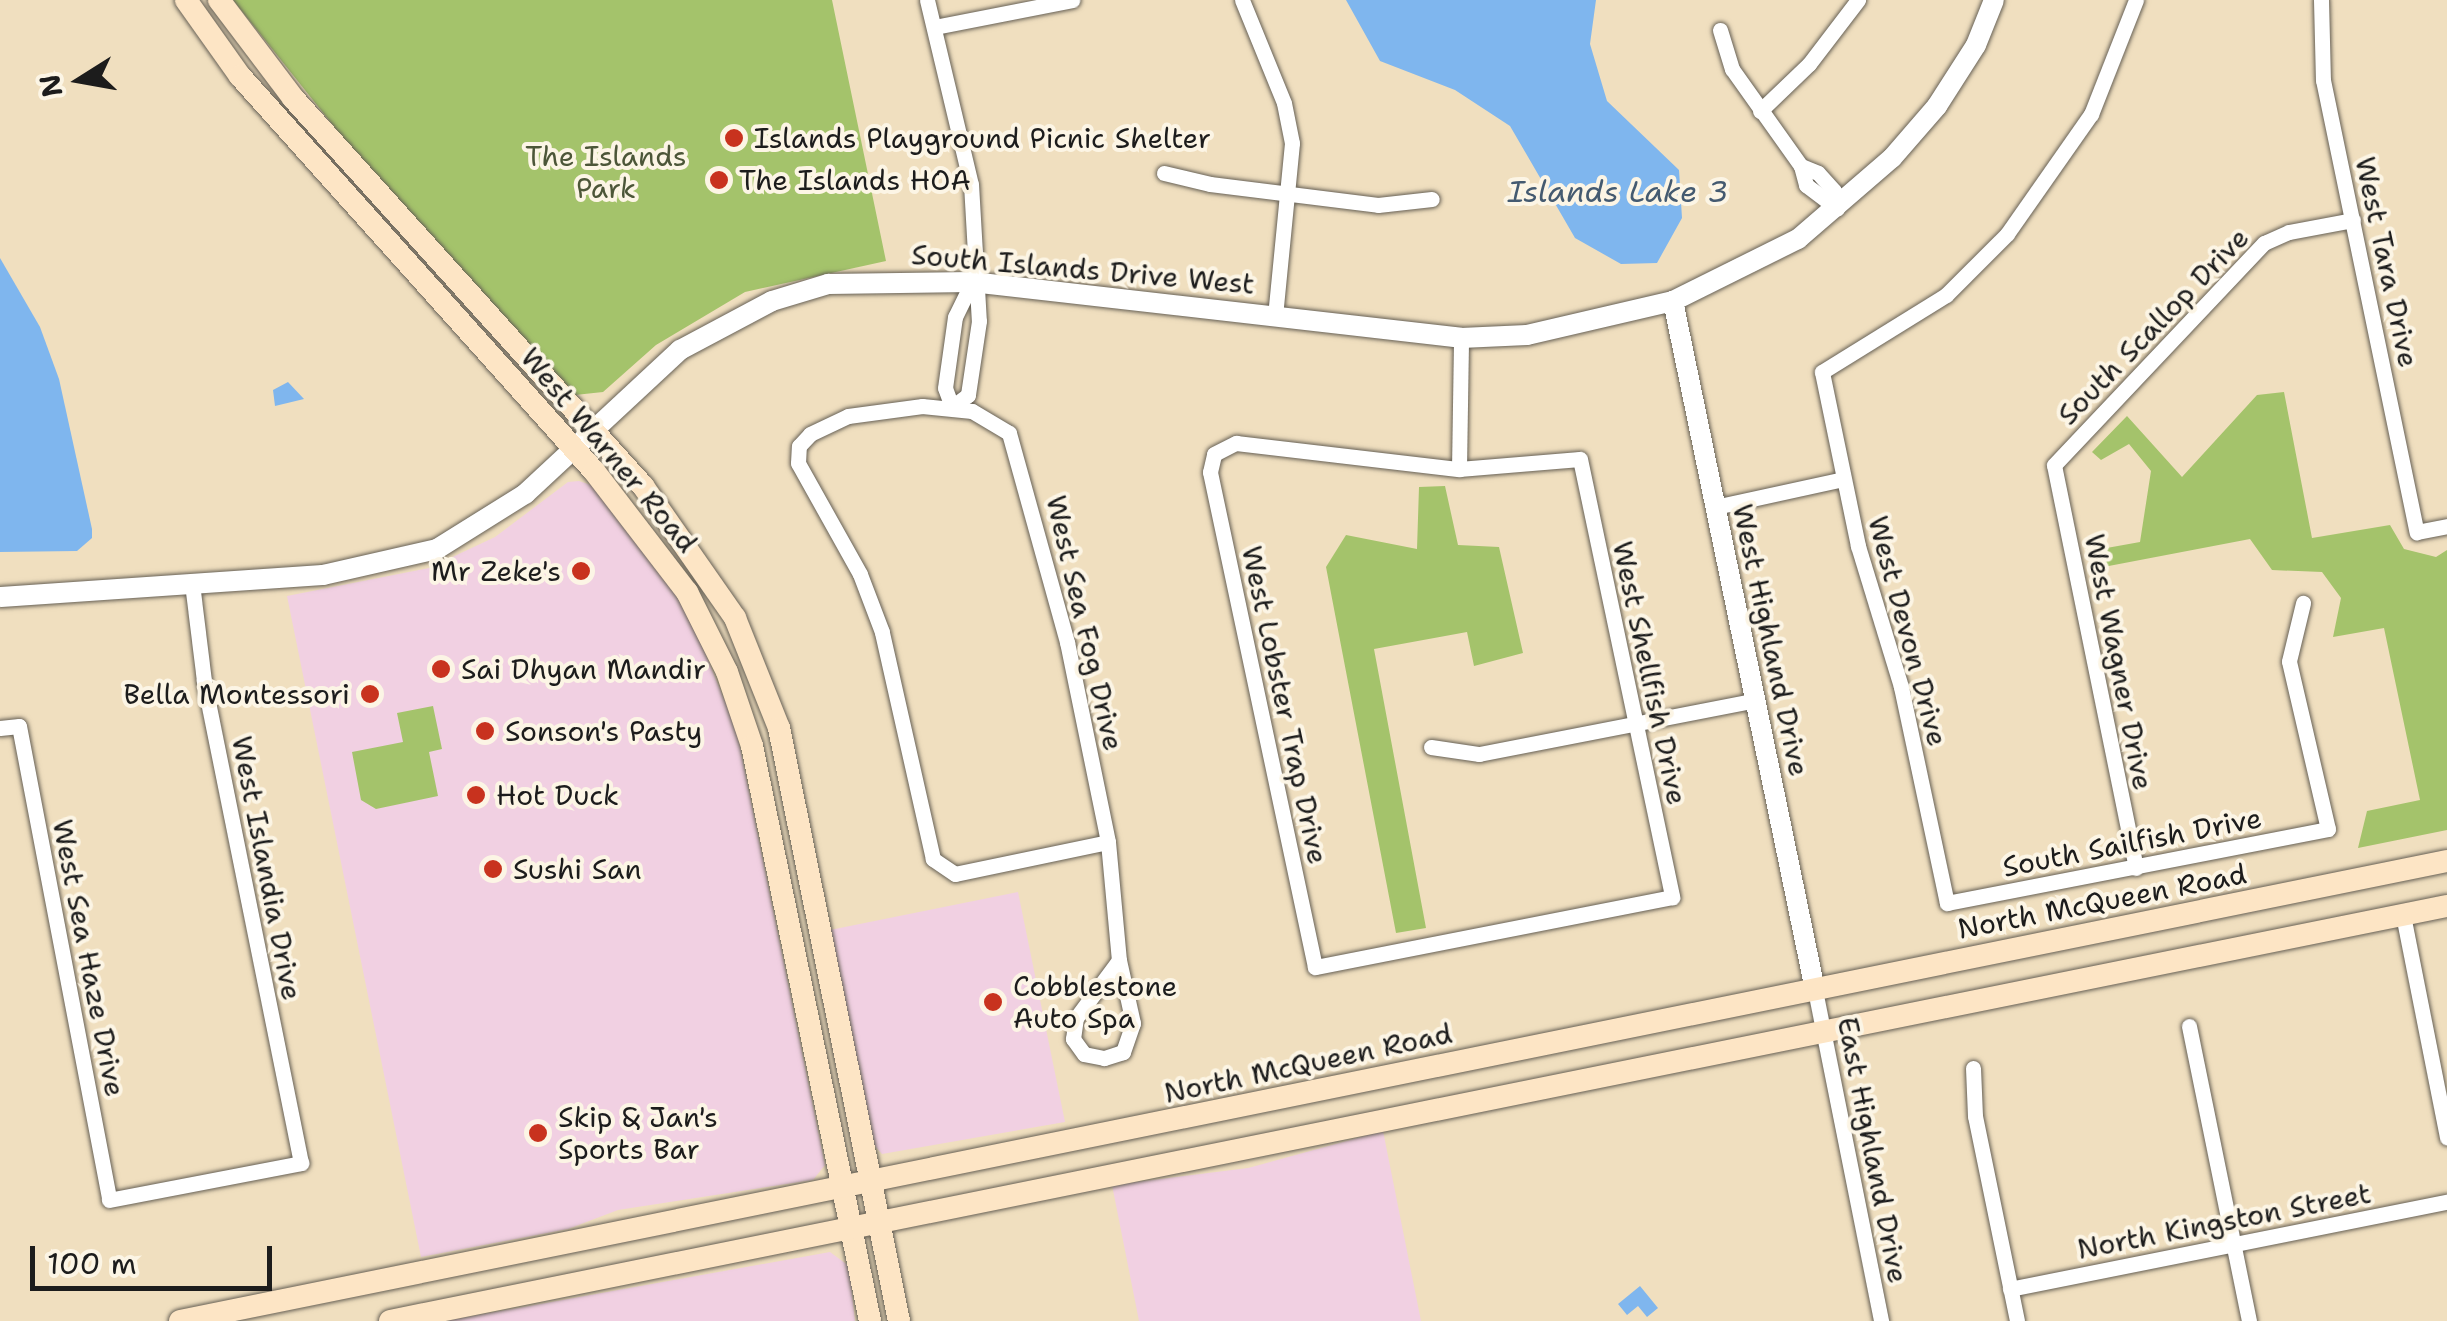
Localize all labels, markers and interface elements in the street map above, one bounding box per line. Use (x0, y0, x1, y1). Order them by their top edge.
north arrow (30, 30, 130, 130)
text: N (30, 71, 71, 100)
place label: Islands Playground Picnic Shelter (754, 121, 1211, 155)
marker: Islands Playground Picnic Shelter (723, 127, 745, 149)
park label: The Islands Park (525, 139, 687, 205)
street label: West Tara Drive (2348, 154, 2426, 370)
place label: The Islands HOA (739, 163, 971, 197)
marker: The Islands HOA (708, 169, 730, 191)
water label: Islands Lake 3 (1508, 174, 1728, 210)
street label: South Scallop Drive (2050, 221, 2256, 431)
street label: South Islands Drive West (910, 237, 1256, 301)
street label: West Warner Road (514, 341, 704, 559)
street label: West Sea Fog Drive (1039, 492, 1131, 754)
street label: West Highland Drive (1726, 501, 1816, 779)
street label: West Devon Drive (1861, 512, 1955, 750)
street label: West Wagner Drive (2078, 531, 2160, 793)
street label: West Shellfish Drive (1606, 538, 1694, 808)
street label: West Lobster Trap Drive (1235, 543, 1335, 867)
place label: Mr Zeke's (431, 554, 561, 588)
marker: Mr Zeke's (570, 560, 592, 582)
place label: Sai Dhyan Mandir (461, 652, 706, 686)
marker: Sai Dhyan Mandir (430, 658, 452, 680)
place label: Bella Montessori (124, 677, 350, 711)
marker: Bella Montessori (359, 683, 381, 705)
place label: Sonson's Pasty (505, 714, 702, 748)
marker: Sonson's Pasty (474, 720, 496, 742)
street label: West Islandia Drive (225, 733, 309, 1003)
place label: Hot Duck (496, 778, 619, 812)
marker: Hot Duck (465, 784, 487, 806)
street label: South Sailfish Drive (2000, 800, 2264, 884)
street label: West Sea Haze Drive (46, 817, 132, 1099)
place label: Sushi San (513, 852, 642, 886)
street label: North McQueen Road (1955, 857, 2249, 945)
marker: Sushi San (482, 858, 504, 880)
place label: Cobblestone Auto Spa (1013, 969, 1177, 1035)
marker: Cobblestone Auto Spa (982, 991, 1004, 1013)
street label: East Highland Drive (1831, 1014, 1915, 1286)
street label: North McQueen Road (1161, 1016, 1455, 1110)
place label: Skip & Jan's Sports Bar (558, 1100, 718, 1166)
marker: Skip & Jan's Sports Bar (527, 1122, 549, 1144)
street label: North Kingston Street (2074, 1176, 2374, 1266)
scale bar (35, 1226, 278, 1288)
text: 100 m (47, 1243, 137, 1284)

